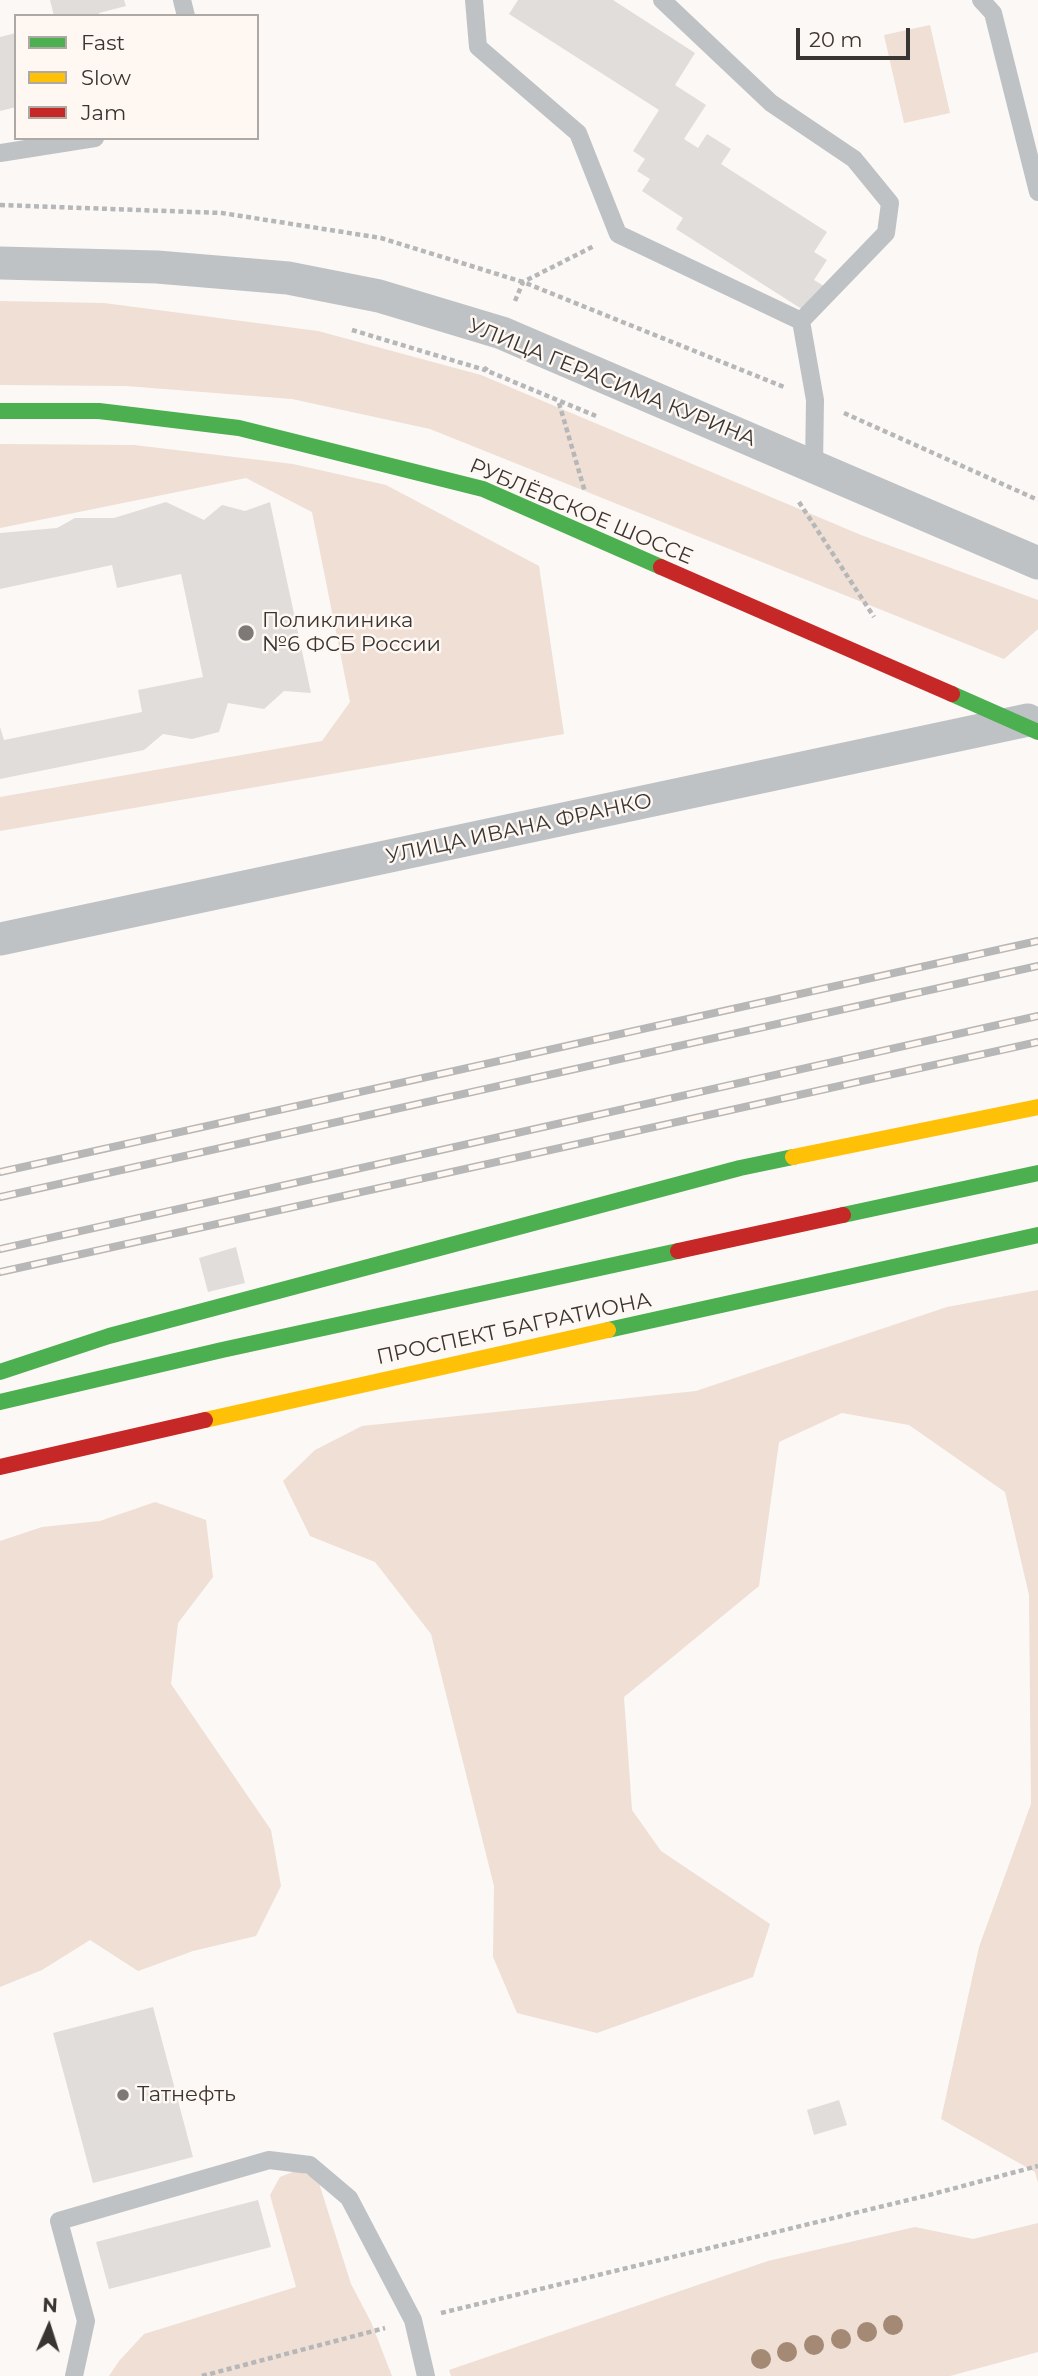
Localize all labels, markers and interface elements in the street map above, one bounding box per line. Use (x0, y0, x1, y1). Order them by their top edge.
legend (14, 14, 259, 140)
scale bar (800, 14, 914, 58)
text: 20 m (809, 27, 863, 52)
text: Fast (81, 30, 125, 55)
text: Slow (81, 65, 131, 90)
text: Jam (81, 100, 126, 125)
street label: УЛИЦА ГЕРАСИМА КУРИНА (464, 314, 760, 452)
street label: РУБЛЁВСКОЕ ШОССЕ (466, 454, 696, 570)
place label: Поликлиника №6 ФСБ России (262, 608, 441, 658)
marker: Поликлиника №6 ФСБ России (236, 623, 256, 643)
street label: УЛИЦА ИВАНА ФРАНКО (384, 788, 654, 870)
street label: ПРОСПЕКТ БАГРАТИОНА (374, 1288, 654, 1370)
place label: Татнефть (137, 2082, 236, 2108)
marker: Татнефть (115, 2087, 131, 2103)
north arrow (14, 2292, 84, 2362)
text: N (42, 2294, 58, 2317)

